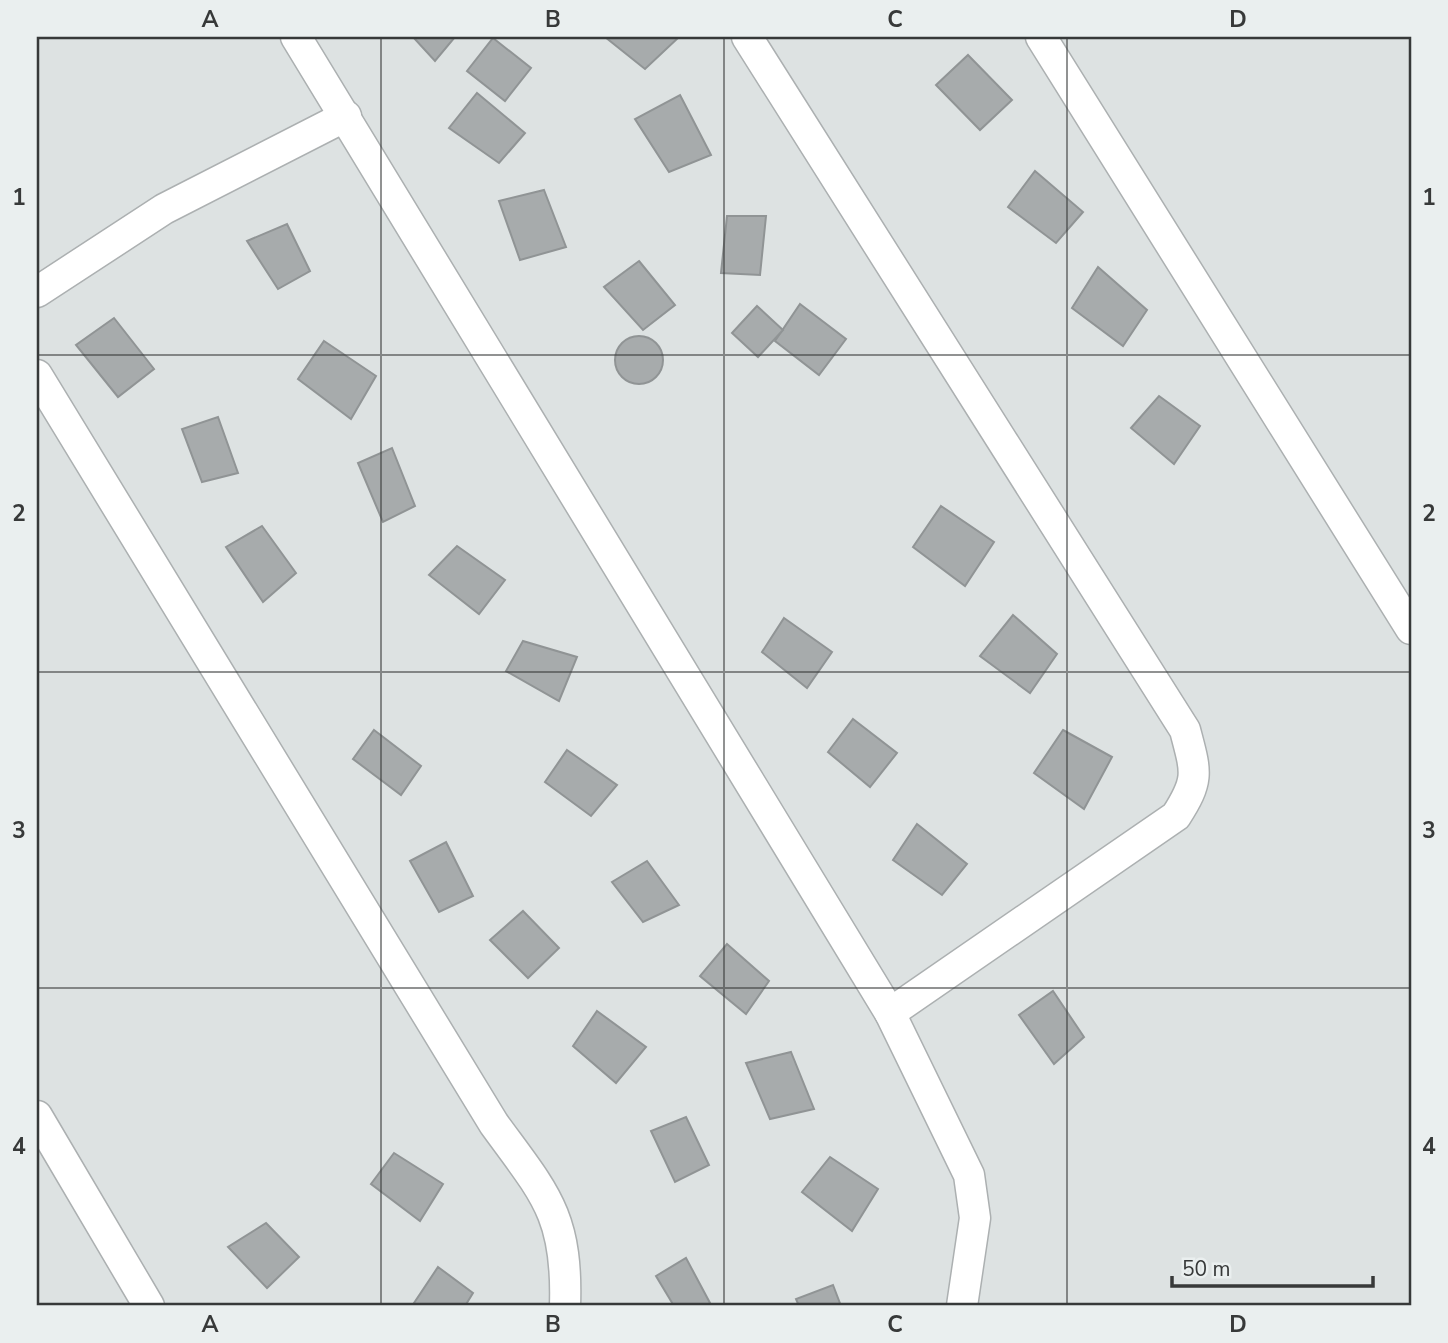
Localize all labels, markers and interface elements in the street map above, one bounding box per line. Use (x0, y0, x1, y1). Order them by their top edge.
text: A (201, 4, 219, 35)
text: B (545, 4, 561, 35)
text: C (887, 4, 903, 35)
text: D (1229, 4, 1247, 35)
text: 1 (12, 182, 26, 213)
text: 1 (1422, 182, 1436, 213)
text: 2 (12, 498, 26, 529)
text: 2 (1422, 498, 1436, 529)
text: 3 (12, 815, 26, 846)
text: 3 (1422, 815, 1436, 846)
text: 4 (12, 1131, 26, 1162)
text: 4 (1422, 1131, 1436, 1162)
scale bar (1172, 1245, 1373, 1289)
text: 50 m (1182, 1255, 1231, 1283)
text: A (201, 1309, 219, 1340)
text: B (545, 1309, 561, 1340)
text: C (887, 1309, 903, 1340)
text: D (1229, 1309, 1247, 1340)

